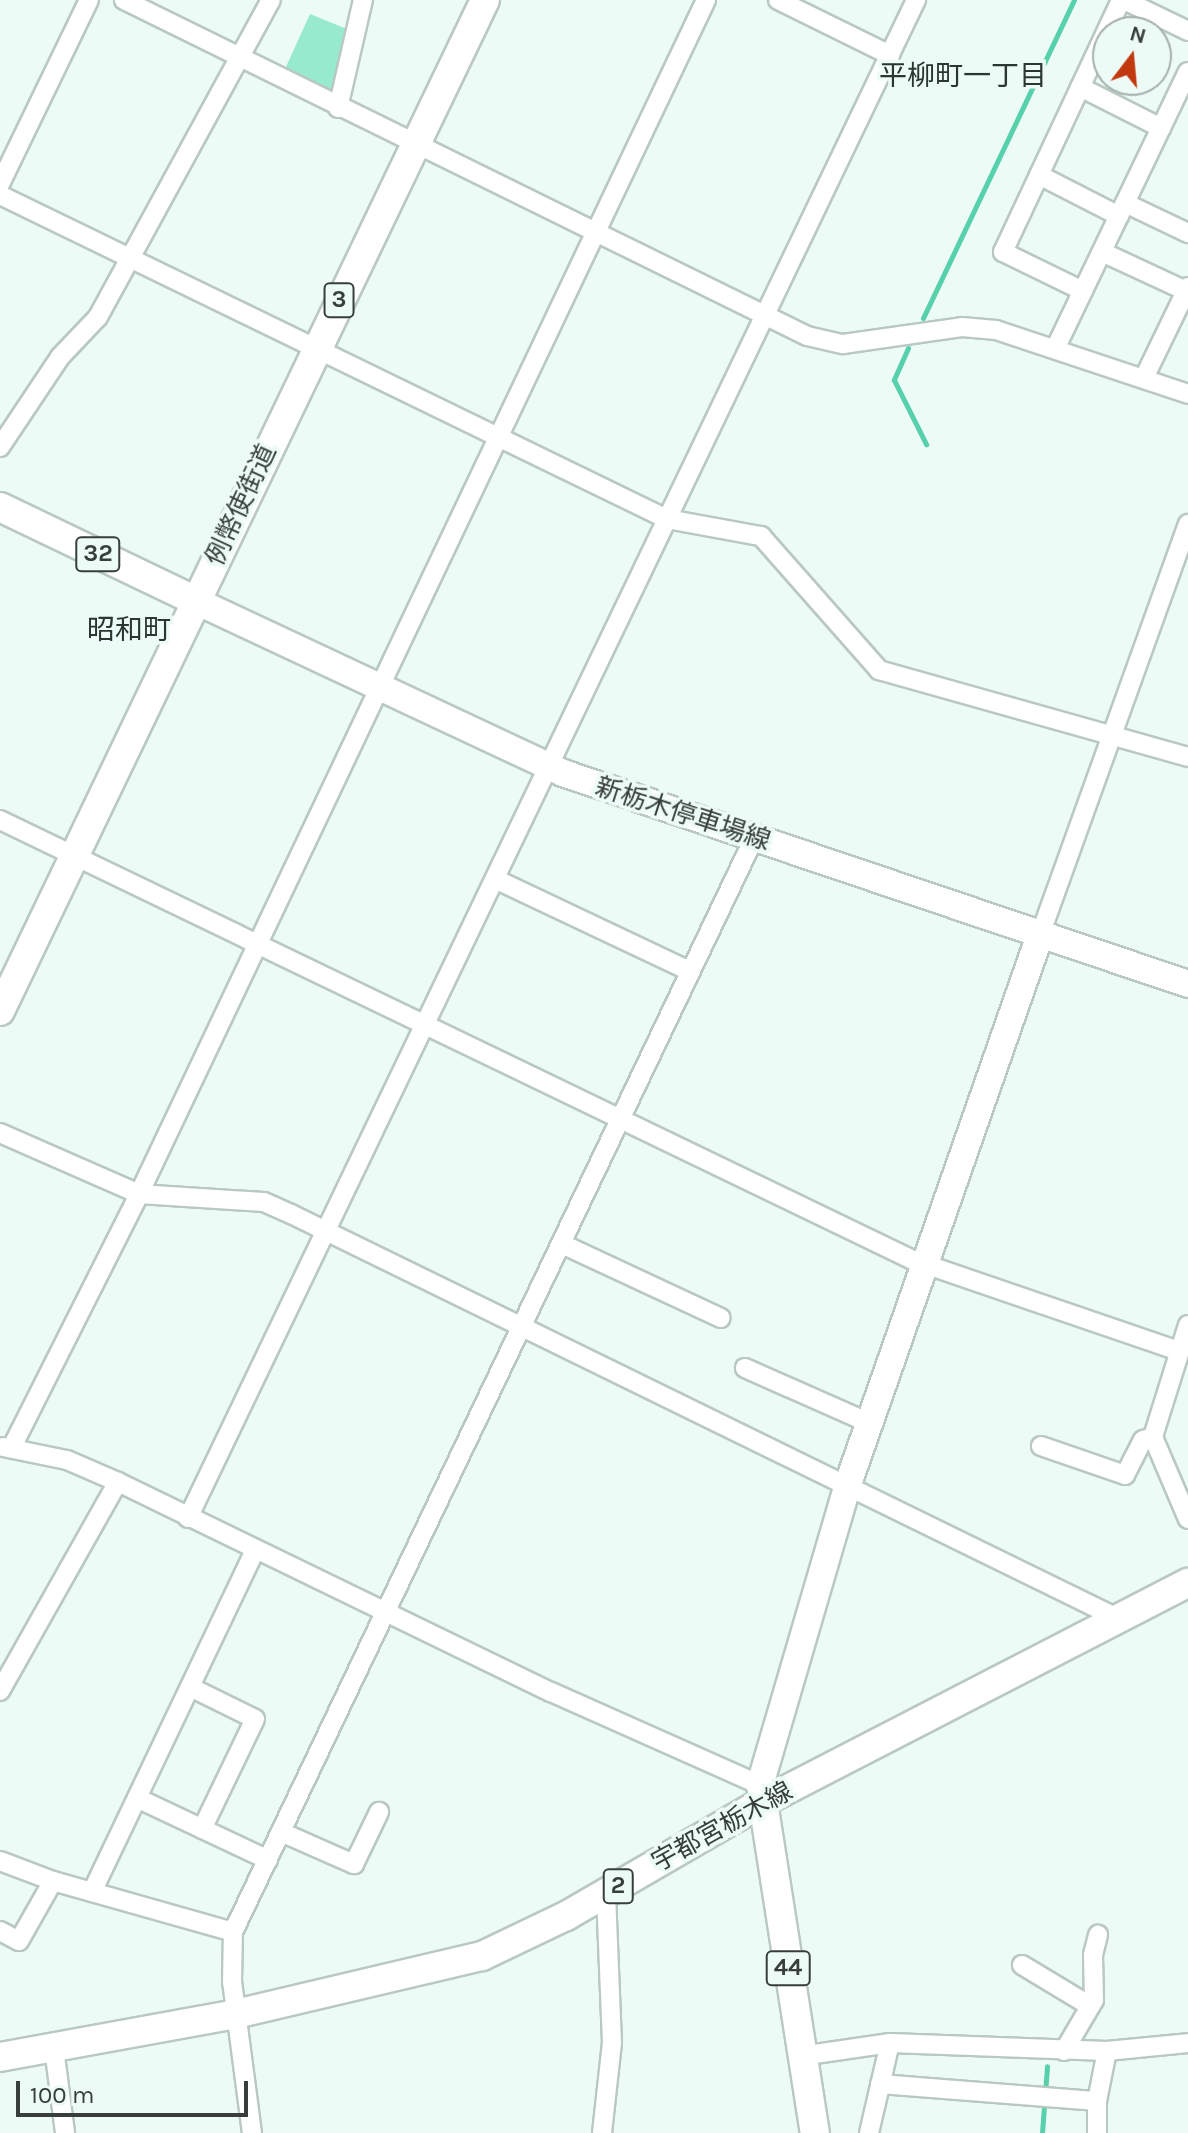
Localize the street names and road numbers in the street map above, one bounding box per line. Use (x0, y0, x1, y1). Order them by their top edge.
road number: 3 (323, 280, 355, 320)
street label: 例幣使街道 (199, 439, 283, 571)
road number: 32 (74, 534, 122, 574)
street label: 新栃木停車場線 (592, 771, 774, 857)
street label: 宇都宮栃木線 (646, 1776, 798, 1878)
road number: 2 (602, 1866, 634, 1906)
road number: 44 (764, 1948, 812, 1988)

